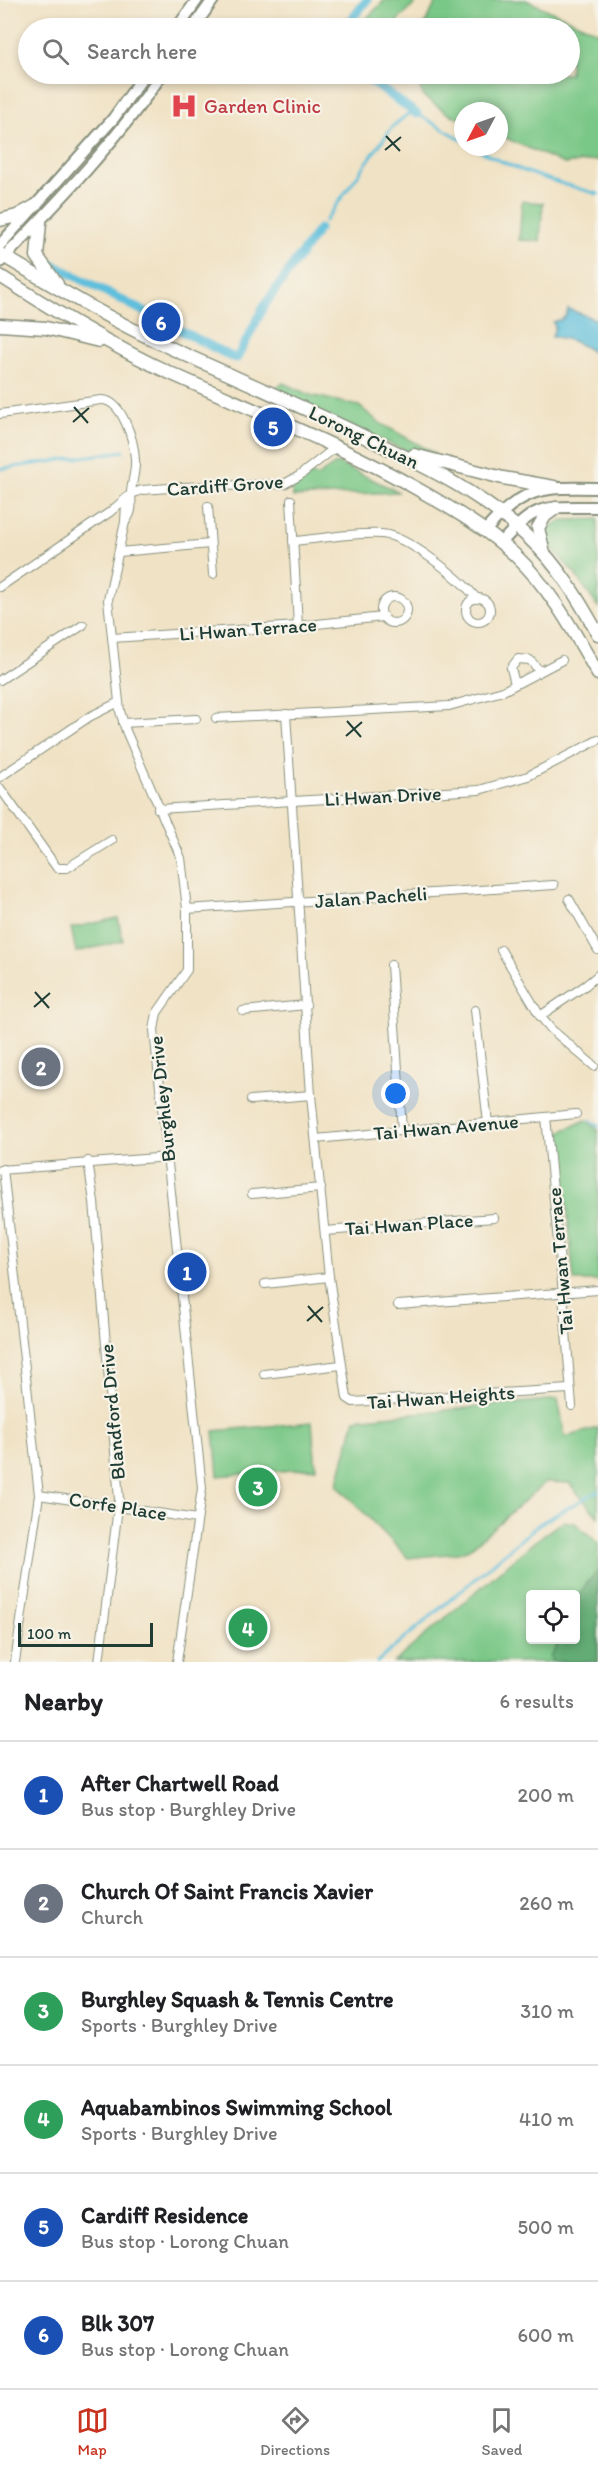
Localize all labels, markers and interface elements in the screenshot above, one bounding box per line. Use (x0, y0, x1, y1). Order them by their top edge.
search box (18, 18, 580, 84)
icon: search (39, 35, 72, 68)
text: Search here (87, 38, 197, 65)
hospital icon: Garden Clinic (169, 91, 199, 121)
place label: Garden Clinic (204, 94, 321, 118)
north arrow (454, 102, 508, 156)
pin: 6 (142, 300, 180, 344)
street label: Lorong Chuan (305, 400, 423, 474)
pin: 5 (254, 404, 292, 450)
street label: Cardiff Grove (166, 469, 284, 501)
street label: Li Hwan Terrace (178, 612, 318, 646)
street label: Li Hwan Drive (324, 781, 442, 811)
street label: Jalan Pacheli (314, 881, 428, 913)
street label: Burghley Drive (143, 1035, 181, 1163)
pin: 2 (22, 1044, 60, 1090)
your location (381, 1079, 410, 1108)
street label: Tai Hwan Avenue (372, 1109, 520, 1145)
street label: Tai Hwan Terrace (542, 1186, 578, 1336)
street label: Tai Hwan Place (344, 1208, 474, 1240)
pin: 1 (168, 1250, 207, 1294)
street label: Blandford Drive (94, 1343, 130, 1481)
street label: Tai Hwan Heights (366, 1380, 516, 1414)
pin: 3 (238, 1464, 278, 1510)
street label: Corfe Place (67, 1486, 169, 1526)
map controls (526, 1590, 580, 1644)
button: locate (526, 1590, 580, 1644)
pin: 4 (228, 1606, 268, 1650)
scale bar (18, 1620, 153, 1648)
text: 100 m (27, 1624, 71, 1643)
text: Nearby (24, 1685, 103, 1717)
text: 6 results (500, 1689, 574, 1713)
text: After Chartwell Road (81, 1770, 279, 1797)
text: 1 (39, 1783, 48, 1807)
text: 200 m (518, 1783, 574, 1807)
text: Bus stop · Burghley Drive (81, 1797, 296, 1821)
text: Church Of Saint Francis Xavier (81, 1878, 373, 1905)
text: 2 (38, 1891, 49, 1915)
text: 260 m (519, 1891, 574, 1915)
text: Church (81, 1905, 143, 1929)
text: Burghley Squash & Tennis Centre (81, 1986, 394, 2013)
text: 3 (38, 1999, 49, 2023)
text: 310 m (520, 1999, 574, 2023)
text: Sports · Burghley Drive (81, 2013, 278, 2037)
text: Aquabambinos Swimming School (81, 2094, 392, 2121)
text: 4 (37, 2107, 50, 2131)
text: 410 m (519, 2107, 574, 2131)
text: Sports · Burghley Drive (81, 2121, 278, 2145)
text: Cardiff Residence (81, 2202, 248, 2229)
text: 5 (38, 2215, 49, 2239)
text: 500 m (518, 2215, 574, 2239)
text: Bus stop · Lorong Chuan (81, 2229, 289, 2253)
text: Blk 307 (81, 2310, 154, 2337)
text: 6 (38, 2323, 49, 2347)
text: 600 m (517, 2323, 574, 2347)
text: Bus stop · Lorong Chuan (81, 2337, 289, 2361)
tab: Map (76, 2404, 109, 2459)
tab: Directions (260, 2404, 330, 2459)
tab: Saved (482, 2404, 522, 2459)

